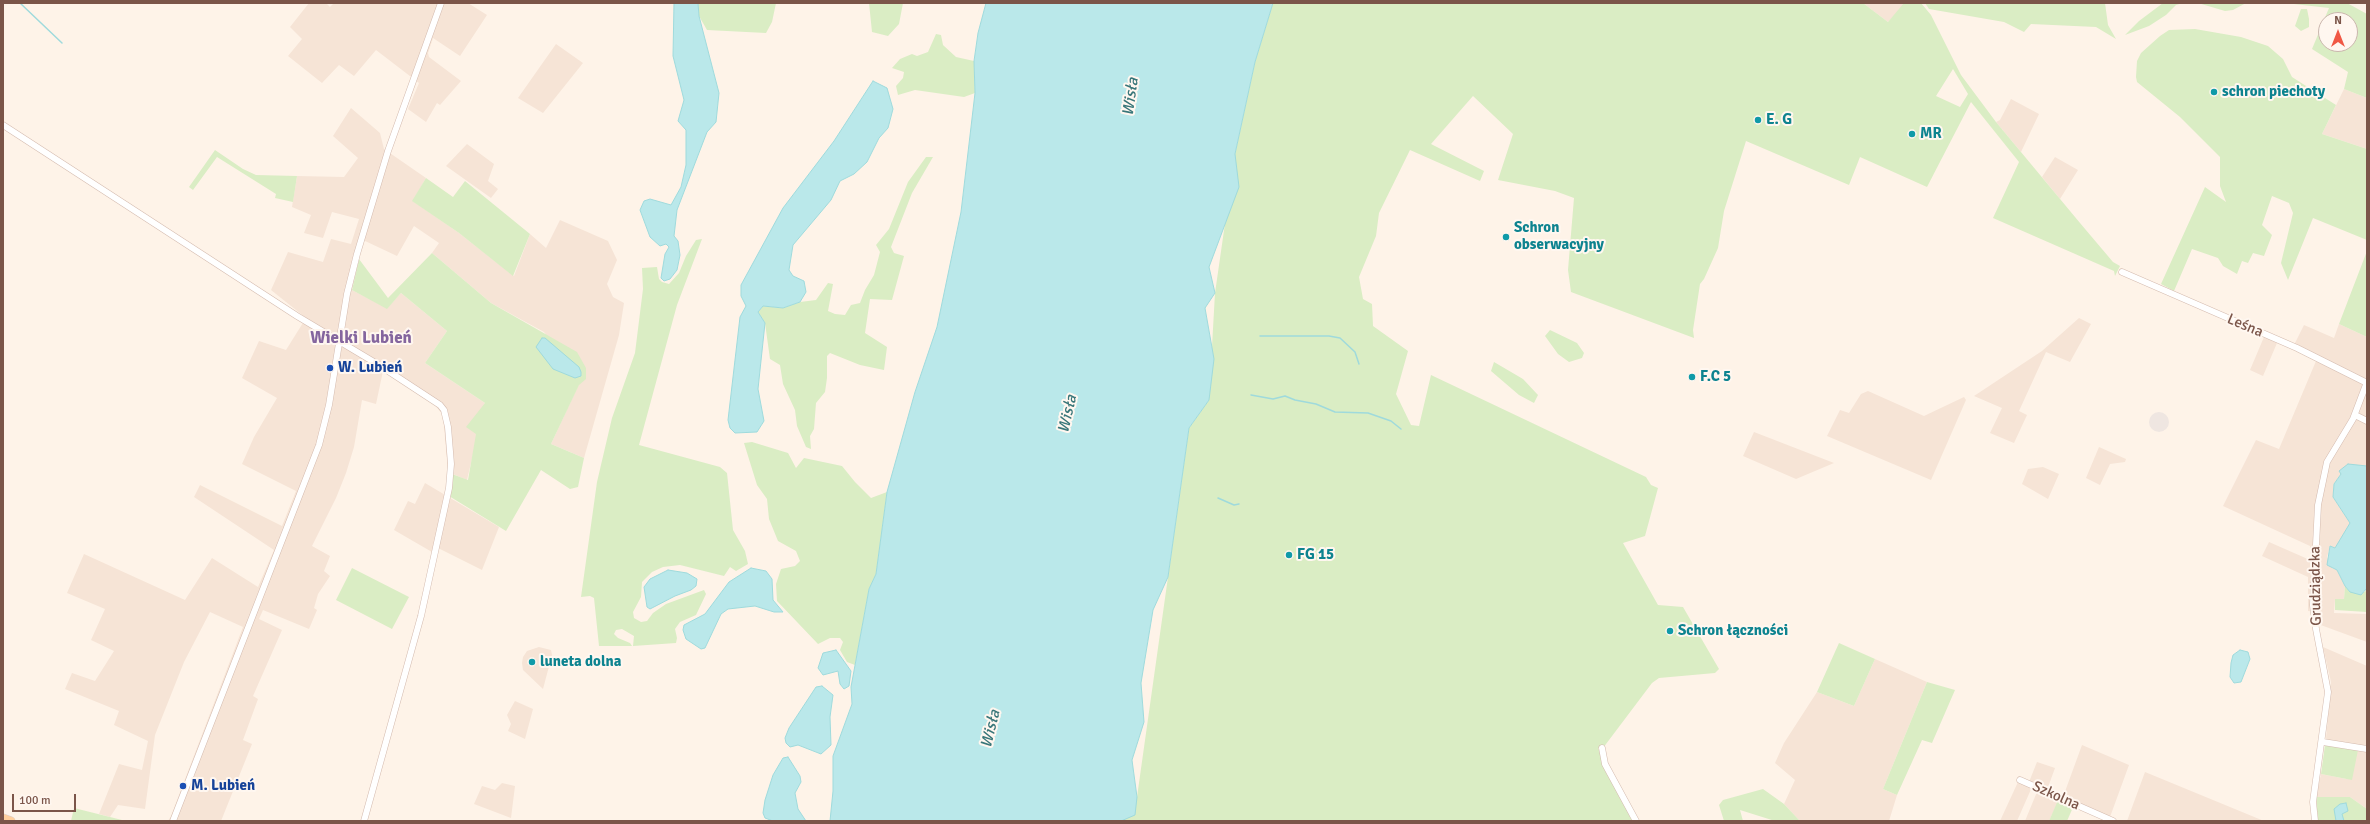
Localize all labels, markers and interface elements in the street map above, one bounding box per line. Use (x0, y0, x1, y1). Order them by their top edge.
north arrow (2318, 12, 2358, 52)
text: N (2334, 14, 2342, 27)
water label: Wisła (1119, 77, 1143, 117)
place label: schron piechoty (2222, 83, 2325, 101)
marker: schron piechoty (2209, 87, 2219, 97)
place label: E. G (1766, 111, 1792, 129)
marker: E. G (1753, 115, 1763, 125)
place label: MR (1920, 125, 1942, 143)
marker: MR (1907, 129, 1917, 139)
place label: Schron obserwacyjny (1514, 219, 1604, 254)
marker: Schron obserwacyjny (1501, 232, 1511, 242)
street label: Leśna (2224, 310, 2266, 342)
district label: Wielki Lubień (310, 329, 412, 349)
place label: W. Lubień (338, 359, 402, 377)
marker: W. Lubień (325, 363, 335, 373)
place label: F.C 5 (1700, 368, 1731, 386)
marker: F.C 5 (1687, 372, 1697, 382)
water label: Wisła (1054, 393, 1082, 435)
place label: FG 15 (1297, 546, 1334, 564)
street label: Grudziądzka (2306, 546, 2326, 626)
marker: FG 15 (1284, 550, 1294, 560)
place label: Schron łączności (1678, 622, 1788, 640)
marker: Schron łączności (1665, 626, 1675, 636)
place label: luneta dolna (540, 653, 621, 671)
marker: luneta dolna (527, 657, 537, 667)
water label: Wisła (977, 708, 1005, 750)
place label: M. Lubień (191, 777, 255, 795)
street label: Szkolna (2029, 778, 2083, 814)
marker: M. Lubień (178, 781, 188, 791)
scale bar (14, 786, 78, 812)
text: 100 m (19, 793, 51, 808)

